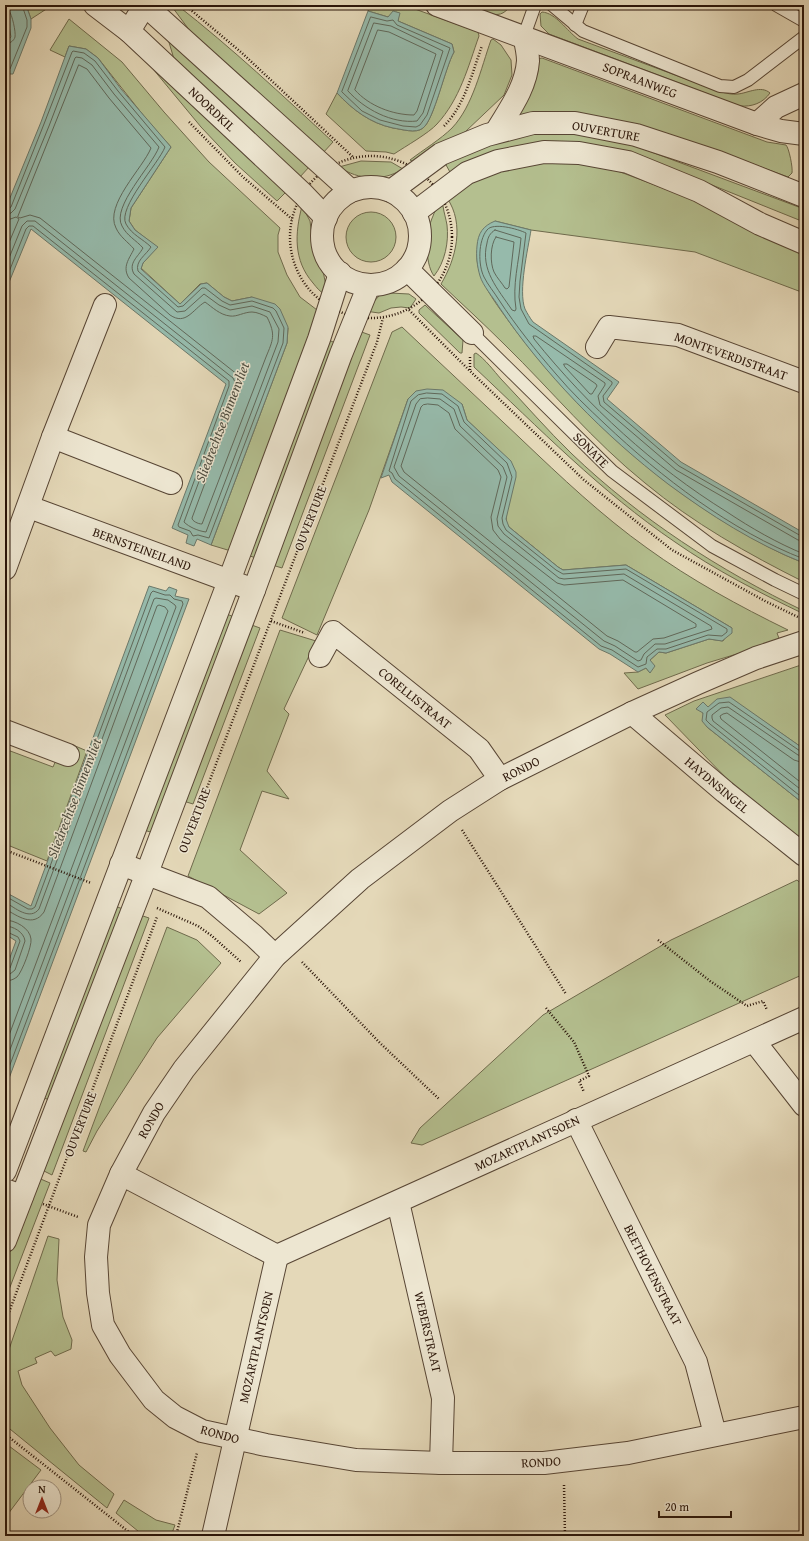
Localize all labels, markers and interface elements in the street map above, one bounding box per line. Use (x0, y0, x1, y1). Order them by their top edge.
street label: SOPRAANWEG (600, 57, 680, 103)
street label: NOORDKIL (184, 82, 240, 136)
street label: OUVERTURE (571, 116, 642, 146)
street label: MONTEVERDISTRAAT (672, 327, 791, 386)
water label: Sliedrechtse Binnenvliet (190, 358, 254, 485)
street label: SONATE (569, 428, 614, 473)
street label: OUVERTURE (289, 482, 331, 553)
street label: BERNSTEINEILAND (90, 522, 194, 576)
street label: CORELLISTRAAT (374, 663, 456, 734)
water label: Sliedrechtse Binnenvliet (42, 734, 106, 861)
street label: RONDO (499, 751, 543, 786)
street label: HAYDNSINGEL (681, 752, 754, 818)
street label: OUVERTURE (173, 784, 215, 855)
street label: OUVERTURE (59, 1088, 101, 1159)
street label: RONDO (133, 1098, 169, 1142)
street label: MOZARTPLANTSOEN (471, 1110, 583, 1176)
street label: BEETHOVENSTRAAT (619, 1221, 687, 1329)
street label: MOZARTPLANTSOEN (234, 1289, 278, 1405)
street label: WEBERSTRAAT (409, 1290, 447, 1375)
street label: RONDO (198, 1420, 242, 1448)
street label: RONDO (521, 1451, 561, 1473)
north arrow (22, 1479, 62, 1519)
text: N (38, 1481, 46, 1497)
scale bar (659, 1493, 731, 1519)
text: 20 m (665, 1498, 689, 1515)

